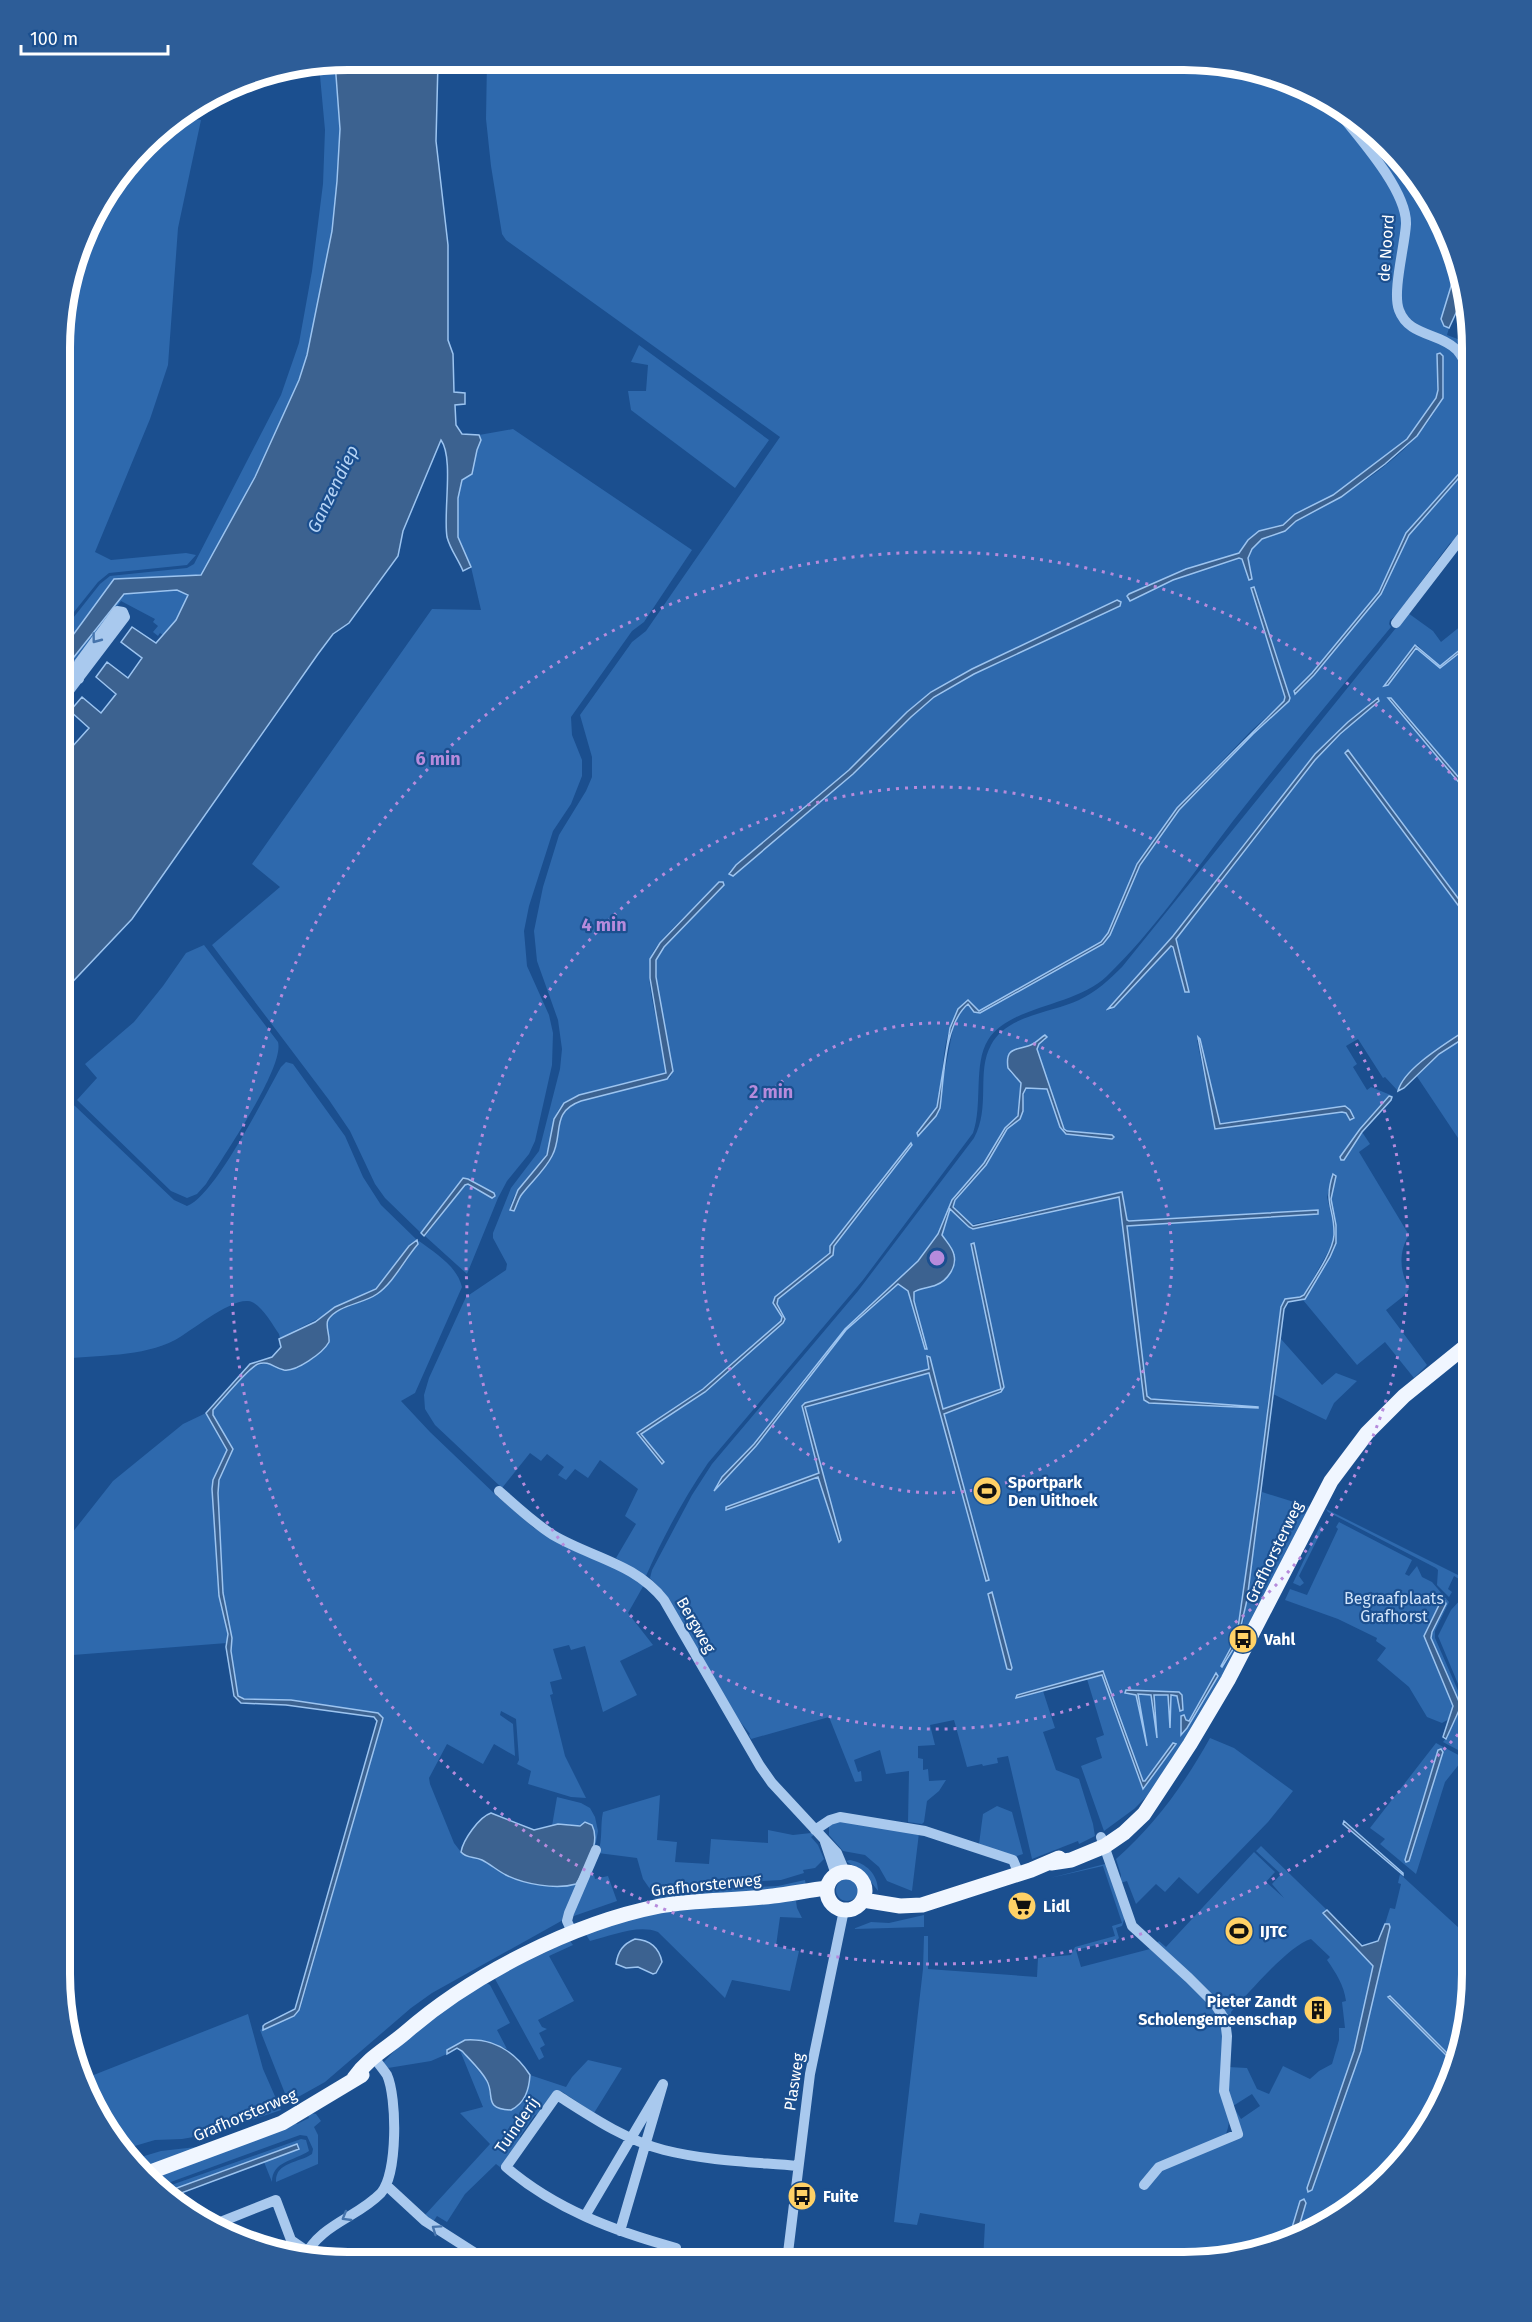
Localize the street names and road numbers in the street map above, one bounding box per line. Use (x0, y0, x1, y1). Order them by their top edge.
street label: de Noord (1374, 214, 1398, 282)
street label: Grafhorsterweg (1241, 1497, 1307, 1606)
street label: Bergweg (672, 1594, 720, 1657)
street label: Grafhorsterweg (650, 1870, 763, 1900)
street label: Plasweg (780, 2051, 808, 2112)
street label: Grafhorsterweg (190, 2084, 300, 2145)
street label: Tuinderij (491, 2093, 543, 2157)

